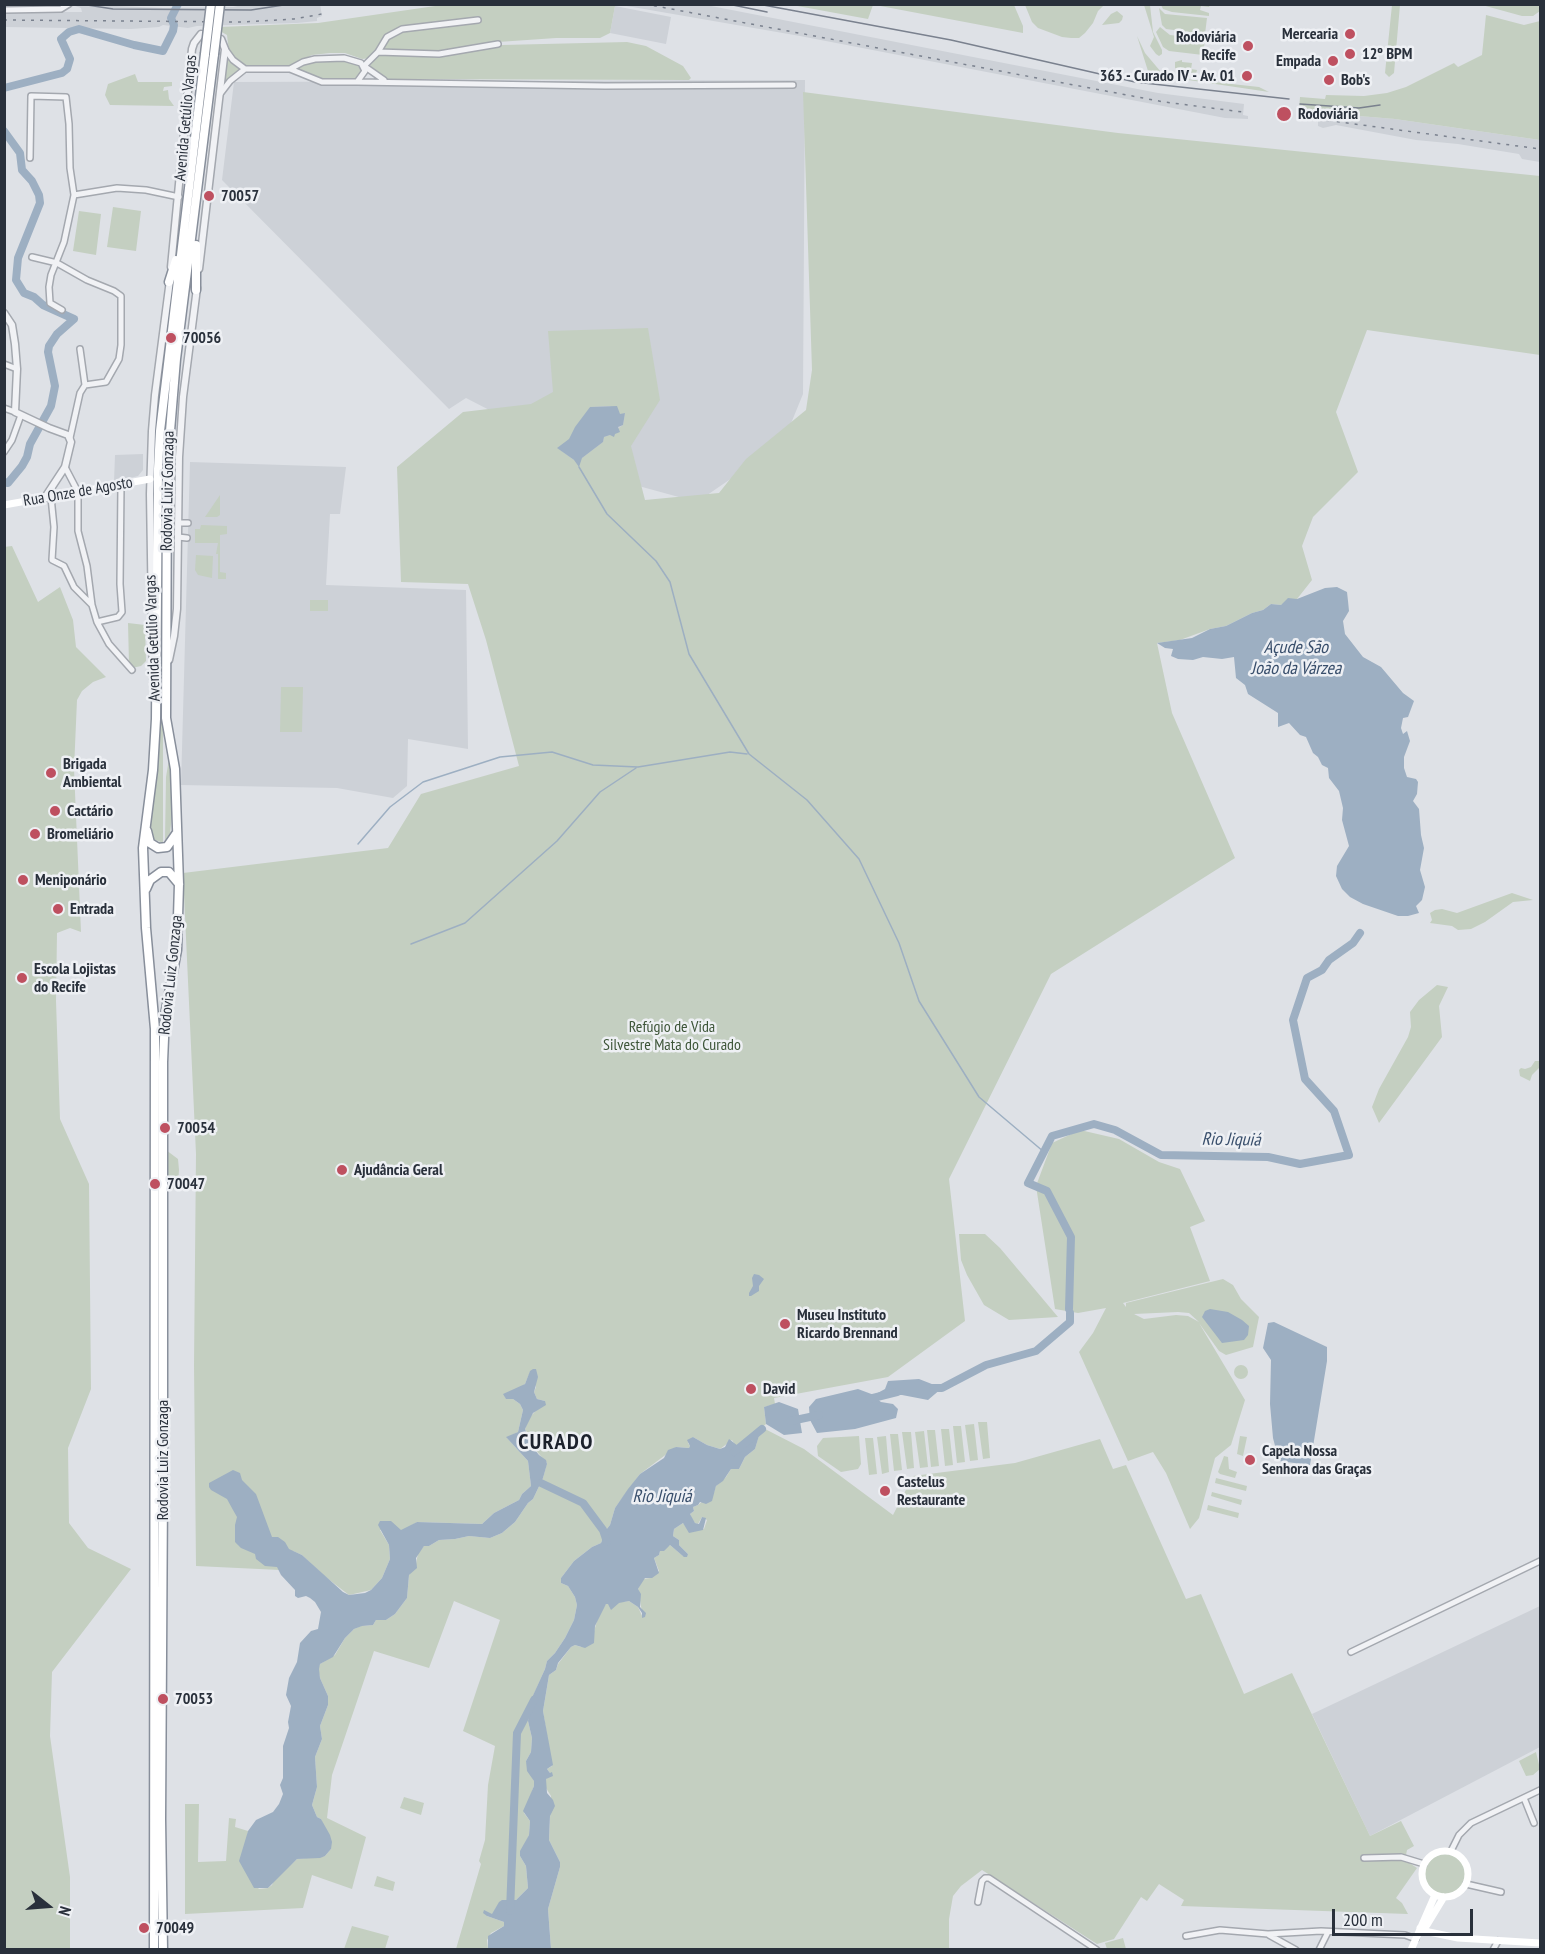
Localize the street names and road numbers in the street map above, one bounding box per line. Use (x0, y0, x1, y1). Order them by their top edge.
street label: Avenida Getúlio Vargas (171, 54, 201, 182)
street label: Rodovia Luiz Gonzaga (157, 431, 179, 551)
street label: Rua Onze de Agosto (22, 473, 134, 511)
street label: Avenida Getúlio Vargas (141, 574, 165, 702)
street label: Rodovia Luiz Gonzaga (155, 914, 187, 1036)
street label: Rodovia Luiz Gonzaga (153, 1400, 173, 1520)

